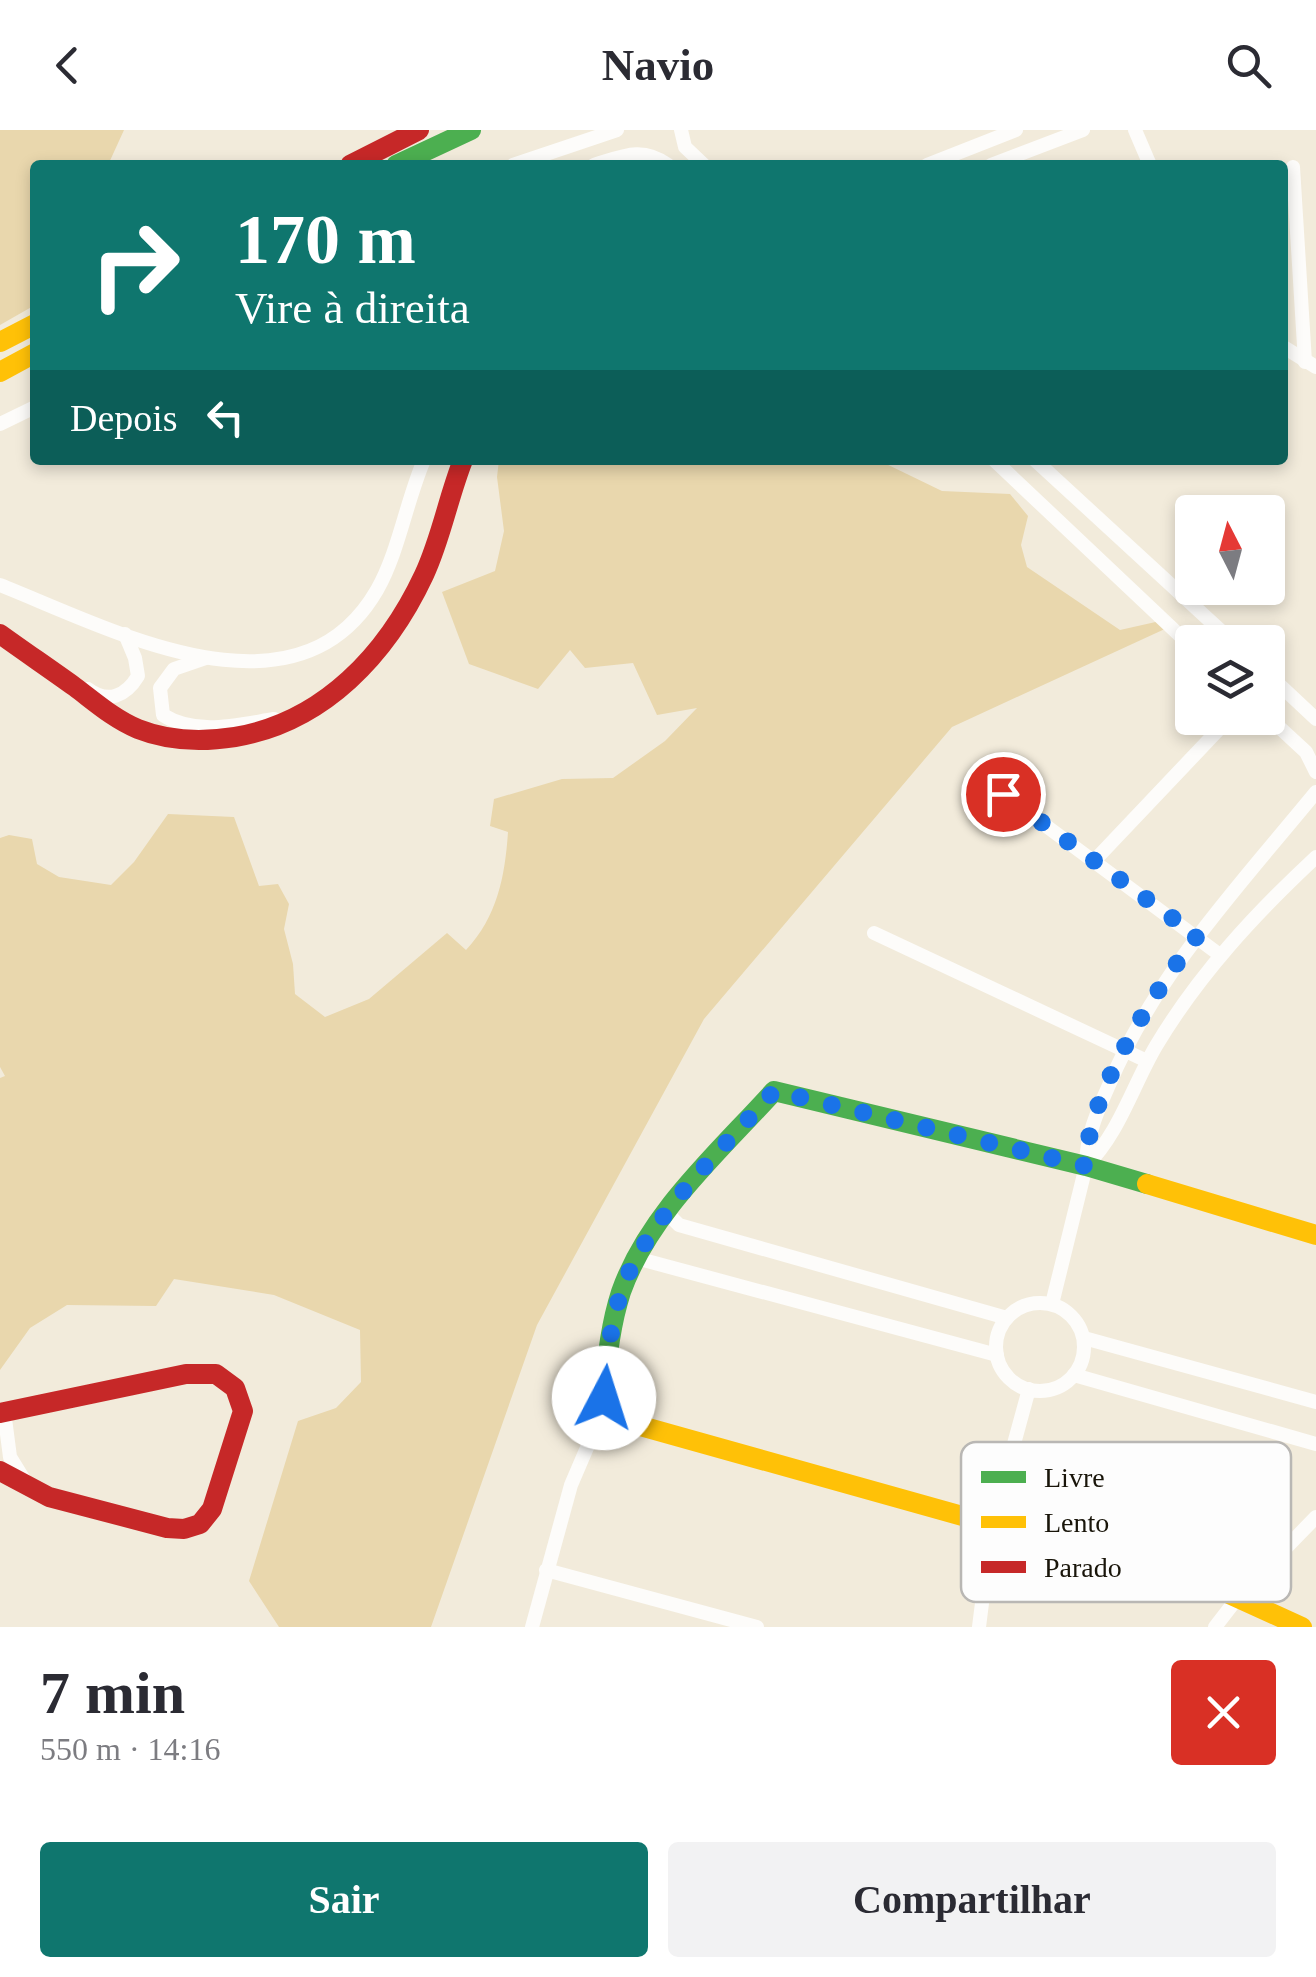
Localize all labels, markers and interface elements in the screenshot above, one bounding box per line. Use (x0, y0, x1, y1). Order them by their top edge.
icon: back (40, 38, 95, 93)
icon: search (1221, 38, 1276, 93)
text: Navio (602, 40, 714, 90)
icon: right (70, 200, 200, 330)
text: 170 m (235, 201, 416, 278)
text: Vire à direita (235, 283, 470, 333)
icon: left (198, 390, 253, 445)
text: Depois (70, 397, 178, 439)
north arrow (1175, 495, 1285, 605)
map controls (1175, 495, 1285, 735)
button: layers (1175, 625, 1285, 735)
pin (961, 752, 1046, 837)
icon: arrive (976, 767, 1031, 822)
position arrow (552, 1346, 656, 1450)
legend (961, 1442, 1291, 1602)
text: Livre (1044, 1462, 1105, 1493)
text: Lento (1044, 1507, 1109, 1538)
text: Parado (1044, 1552, 1122, 1583)
text: 7 min (40, 1660, 185, 1726)
button: close (1171, 1660, 1276, 1765)
text: 550 m · 14:16 (40, 1731, 220, 1767)
button: Sair (40, 1842, 648, 1957)
button: Compartilhar (668, 1842, 1276, 1957)

